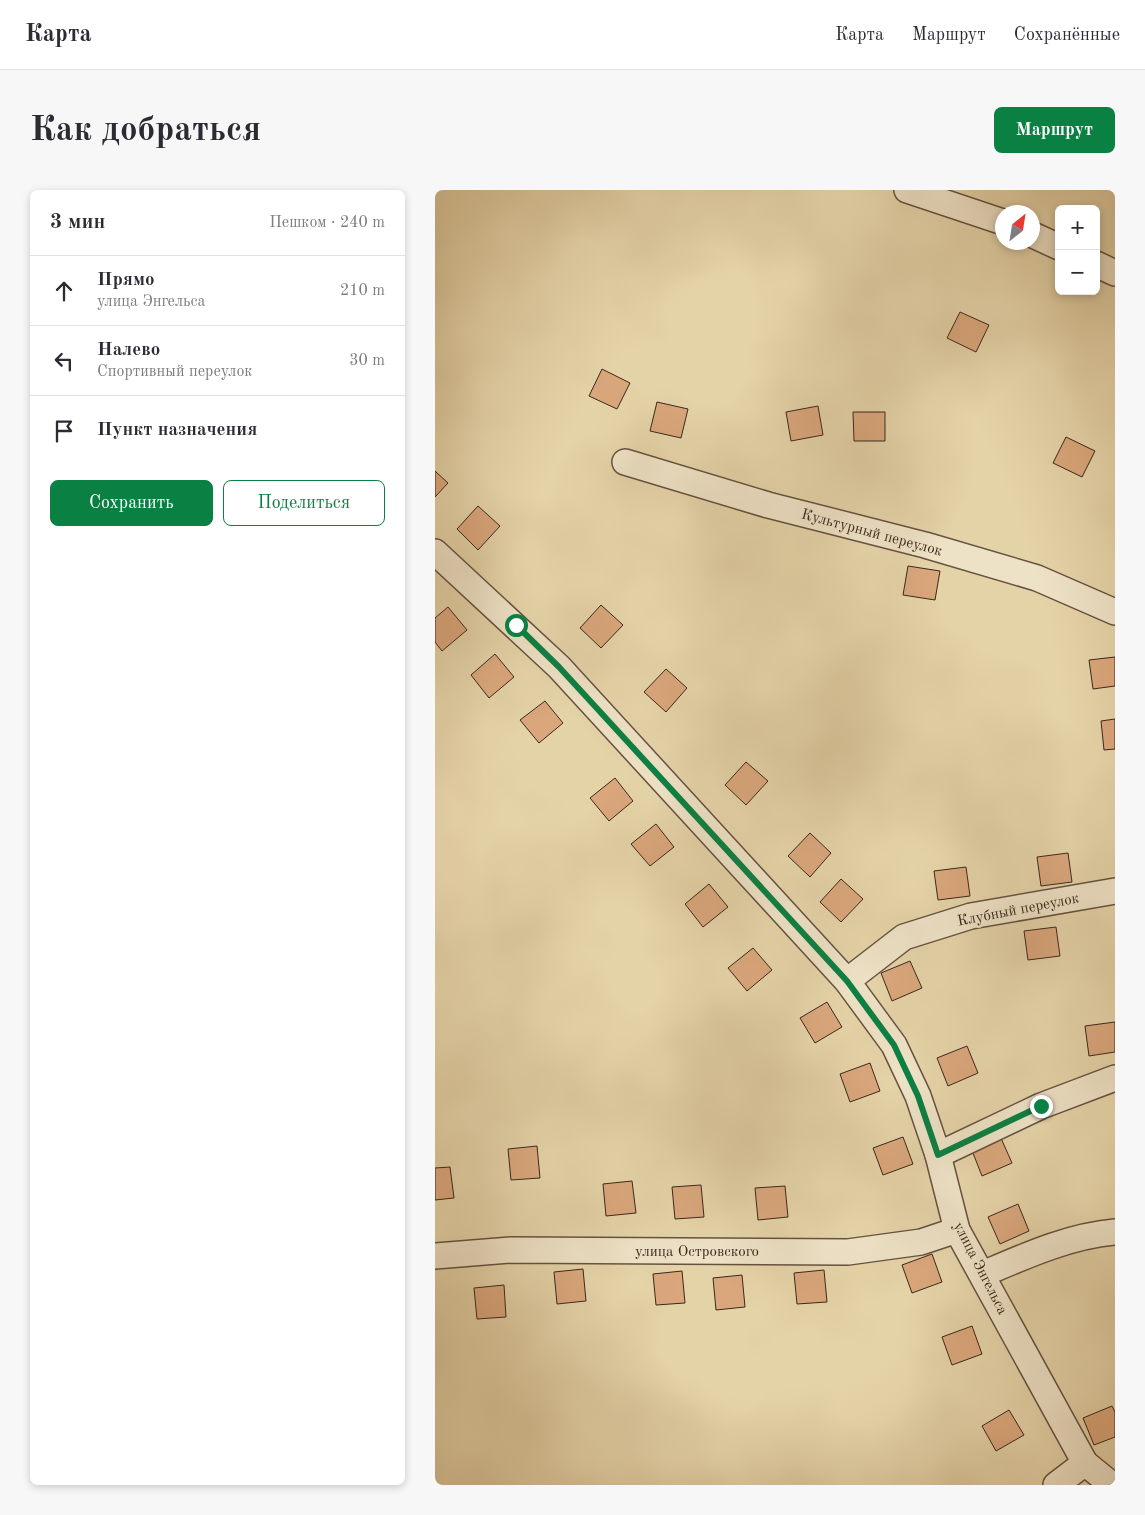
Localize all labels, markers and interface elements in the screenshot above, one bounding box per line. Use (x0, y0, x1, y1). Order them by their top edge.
text: Карта (25, 23, 92, 47)
text: Карта (835, 26, 884, 44)
text: Маршрут (912, 26, 986, 44)
text: Сохранённые (1014, 26, 1120, 44)
button: Маршрут (994, 107, 1115, 153)
text: Как добраться (30, 113, 261, 148)
north arrow (995, 205, 1040, 250)
map controls (1055, 205, 1100, 295)
button: + (1055, 205, 1100, 250)
text: 3 мин (50, 212, 105, 233)
text: Пешком · 240 m (269, 215, 385, 231)
button: − (1055, 250, 1100, 295)
text: Прямо (97, 271, 155, 290)
icon: ahead (50, 277, 78, 305)
text: 210 m (340, 283, 385, 299)
text: улица Энгельса (97, 294, 205, 310)
text: Налево (97, 341, 160, 360)
icon: left (50, 347, 78, 375)
text: 30 m (349, 353, 385, 369)
text: Спортивный переулок (97, 364, 252, 380)
icon: arrive (50, 417, 78, 445)
text: Пункт назначения (97, 421, 257, 440)
button: Сохранить (50, 480, 213, 526)
button: Поделиться (223, 480, 385, 526)
street label: Культурный переулок (800, 507, 944, 560)
route start (505, 614, 528, 637)
street label: Клубный переулок (956, 891, 1081, 930)
route end (1030, 1095, 1053, 1118)
street label: улица Энгельса (950, 1220, 1010, 1318)
street label: улица Островского (635, 1245, 759, 1260)

